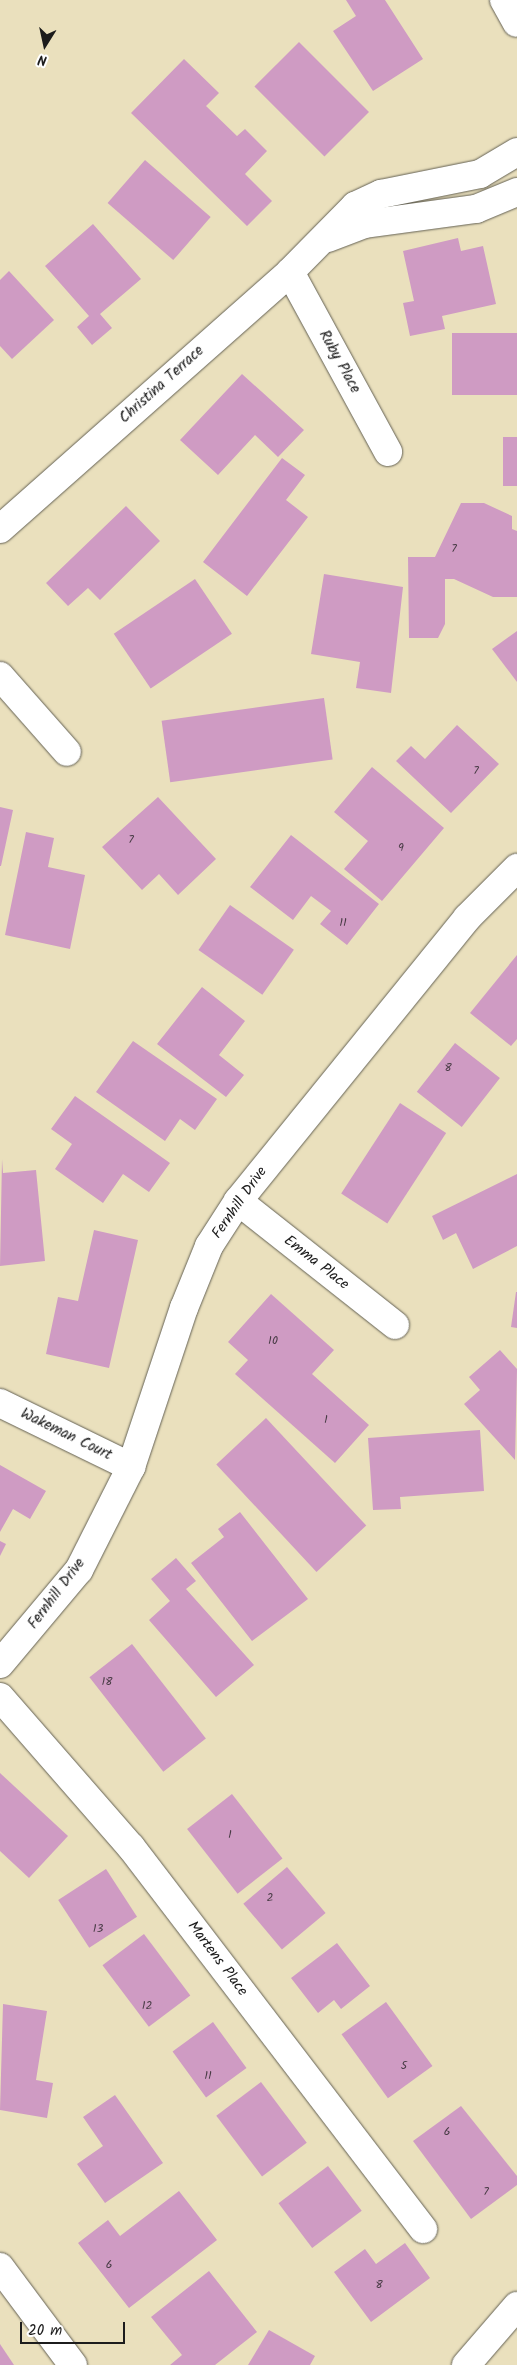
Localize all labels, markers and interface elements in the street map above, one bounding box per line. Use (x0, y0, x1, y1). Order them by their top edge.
north arrow (20, 20, 70, 70)
text: N (36, 48, 49, 71)
street label: Ruby Place (314, 327, 364, 397)
street label: Christina Terrace (116, 342, 208, 428)
house number: 7 (451, 542, 457, 556)
house number: 7 (473, 764, 479, 778)
house number: 7 (128, 833, 134, 847)
house number: 9 (398, 841, 404, 855)
house number: 11 (339, 916, 347, 930)
house number: 8 (444, 1061, 452, 1075)
street label: Fernhill Drive (209, 1164, 271, 1242)
street label: Emma Place (280, 1232, 352, 1294)
house number: 10 (268, 1334, 278, 1348)
street label: Wakeman Court (17, 1405, 115, 1465)
house number: 1 (324, 1413, 328, 1427)
street label: Fernhill Drive (25, 1555, 89, 1633)
house number: 18 (102, 1675, 112, 1689)
house number: 1 (228, 1828, 232, 1842)
house number: 2 (267, 1891, 273, 1905)
street label: Martens Place (183, 1918, 251, 2000)
house number: 13 (93, 1922, 103, 1936)
house number: 12 (142, 1999, 152, 2013)
house number: 5 (401, 2059, 407, 2073)
house number: 11 (204, 2069, 212, 2083)
house number: 6 (444, 2125, 450, 2139)
house number: 7 (483, 2185, 489, 2199)
house number: 6 (106, 2258, 112, 2272)
house number: 8 (375, 2278, 383, 2292)
scale bar (22, 2312, 128, 2344)
text: 20 m (28, 2319, 62, 2343)

